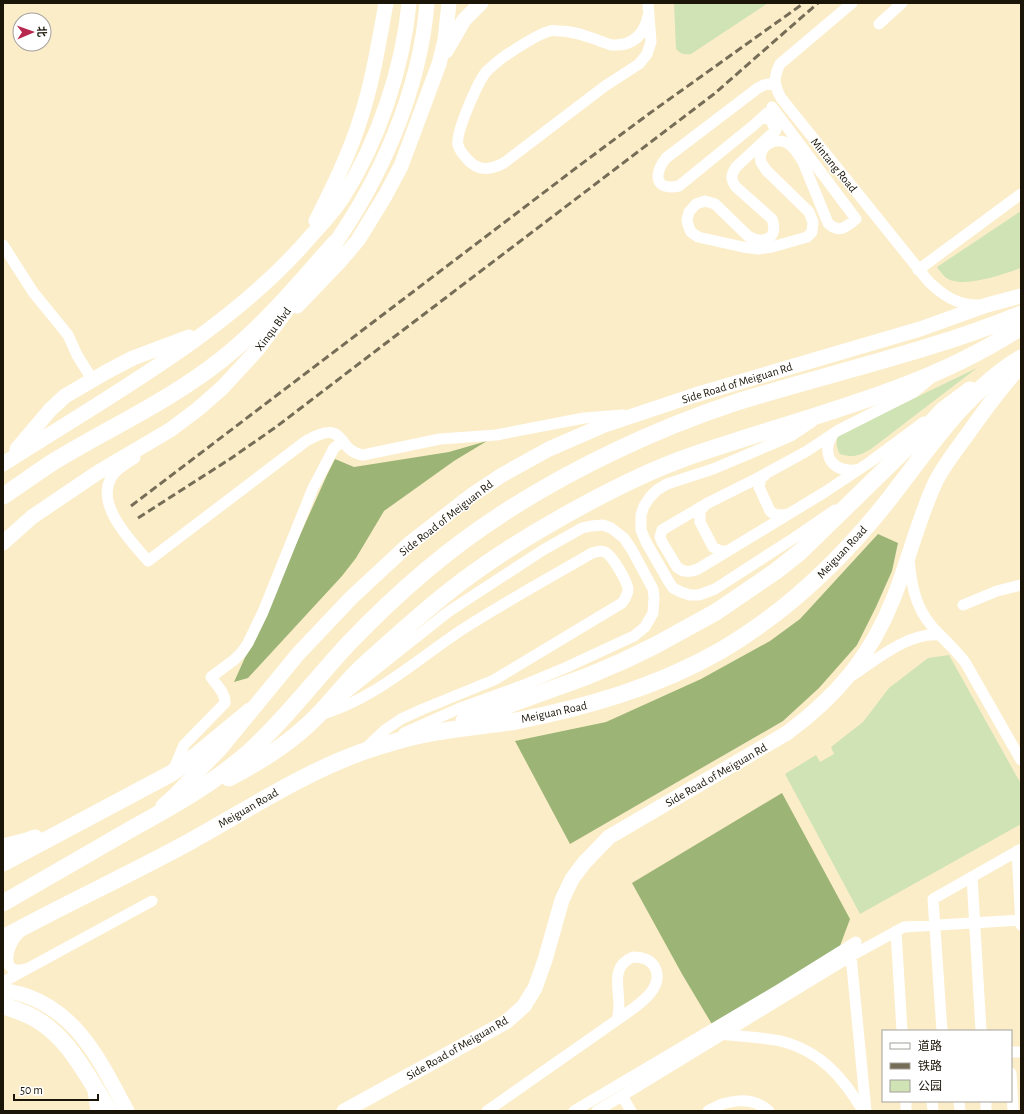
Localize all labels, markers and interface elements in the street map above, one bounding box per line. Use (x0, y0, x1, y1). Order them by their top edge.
north arrow (12, 12, 52, 52)
text: 北 (36, 26, 47, 37)
street label: Mintang Road (809, 136, 859, 194)
street label: Xinqu Blvd (253, 305, 293, 353)
street label: Side Road of Meiguan Rd (680, 360, 794, 406)
street label: Side Road of Meiguan Rd (397, 478, 495, 558)
street label: Meiguan Road (815, 523, 869, 581)
street label: Meiguan Road (520, 699, 588, 725)
street label: Side Road of Meiguan Rd (663, 741, 769, 809)
street label: Meiguan Road (216, 786, 280, 830)
street label: Side Road of Meiguan Rd (404, 1014, 510, 1082)
legend (882, 1030, 1012, 1102)
text: 道路 (918, 1039, 942, 1052)
text: 铁路 (918, 1059, 942, 1072)
scale bar (14, 1076, 98, 1102)
text: 公园 (918, 1080, 942, 1092)
text: 50 m (20, 1084, 43, 1096)

